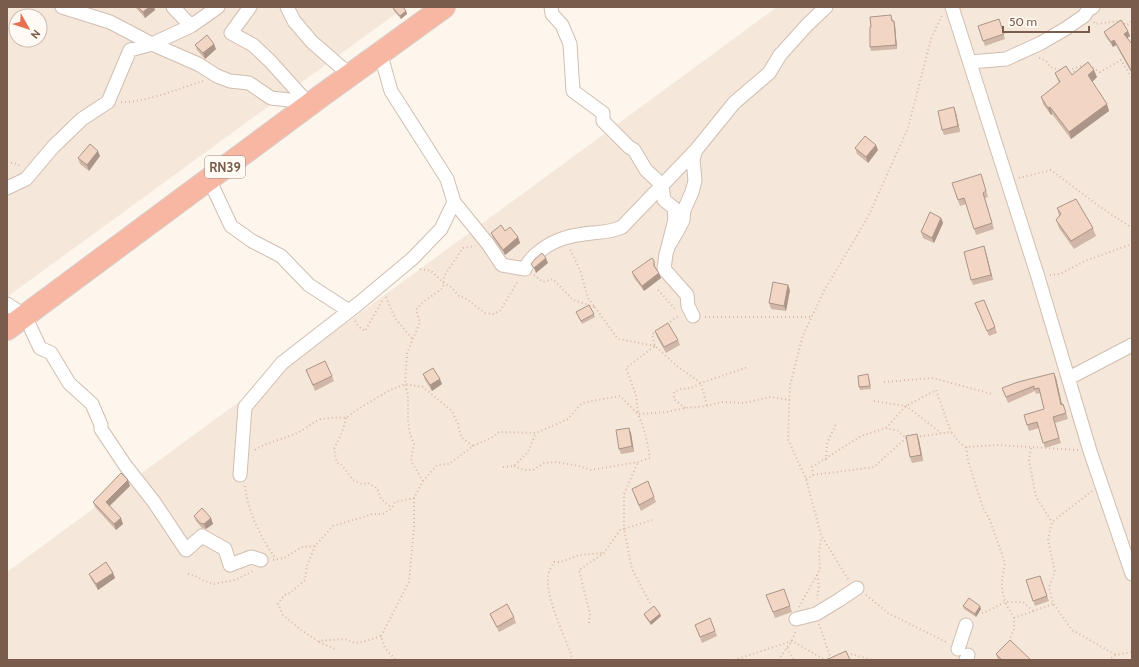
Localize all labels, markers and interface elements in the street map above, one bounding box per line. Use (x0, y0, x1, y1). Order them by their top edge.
north arrow (8, 8, 48, 48)
scale bar (1003, 8, 1089, 34)
text: 50 m (1009, 14, 1037, 29)
text: N (28, 27, 44, 42)
road number: RN39 (205, 156, 245, 178)

